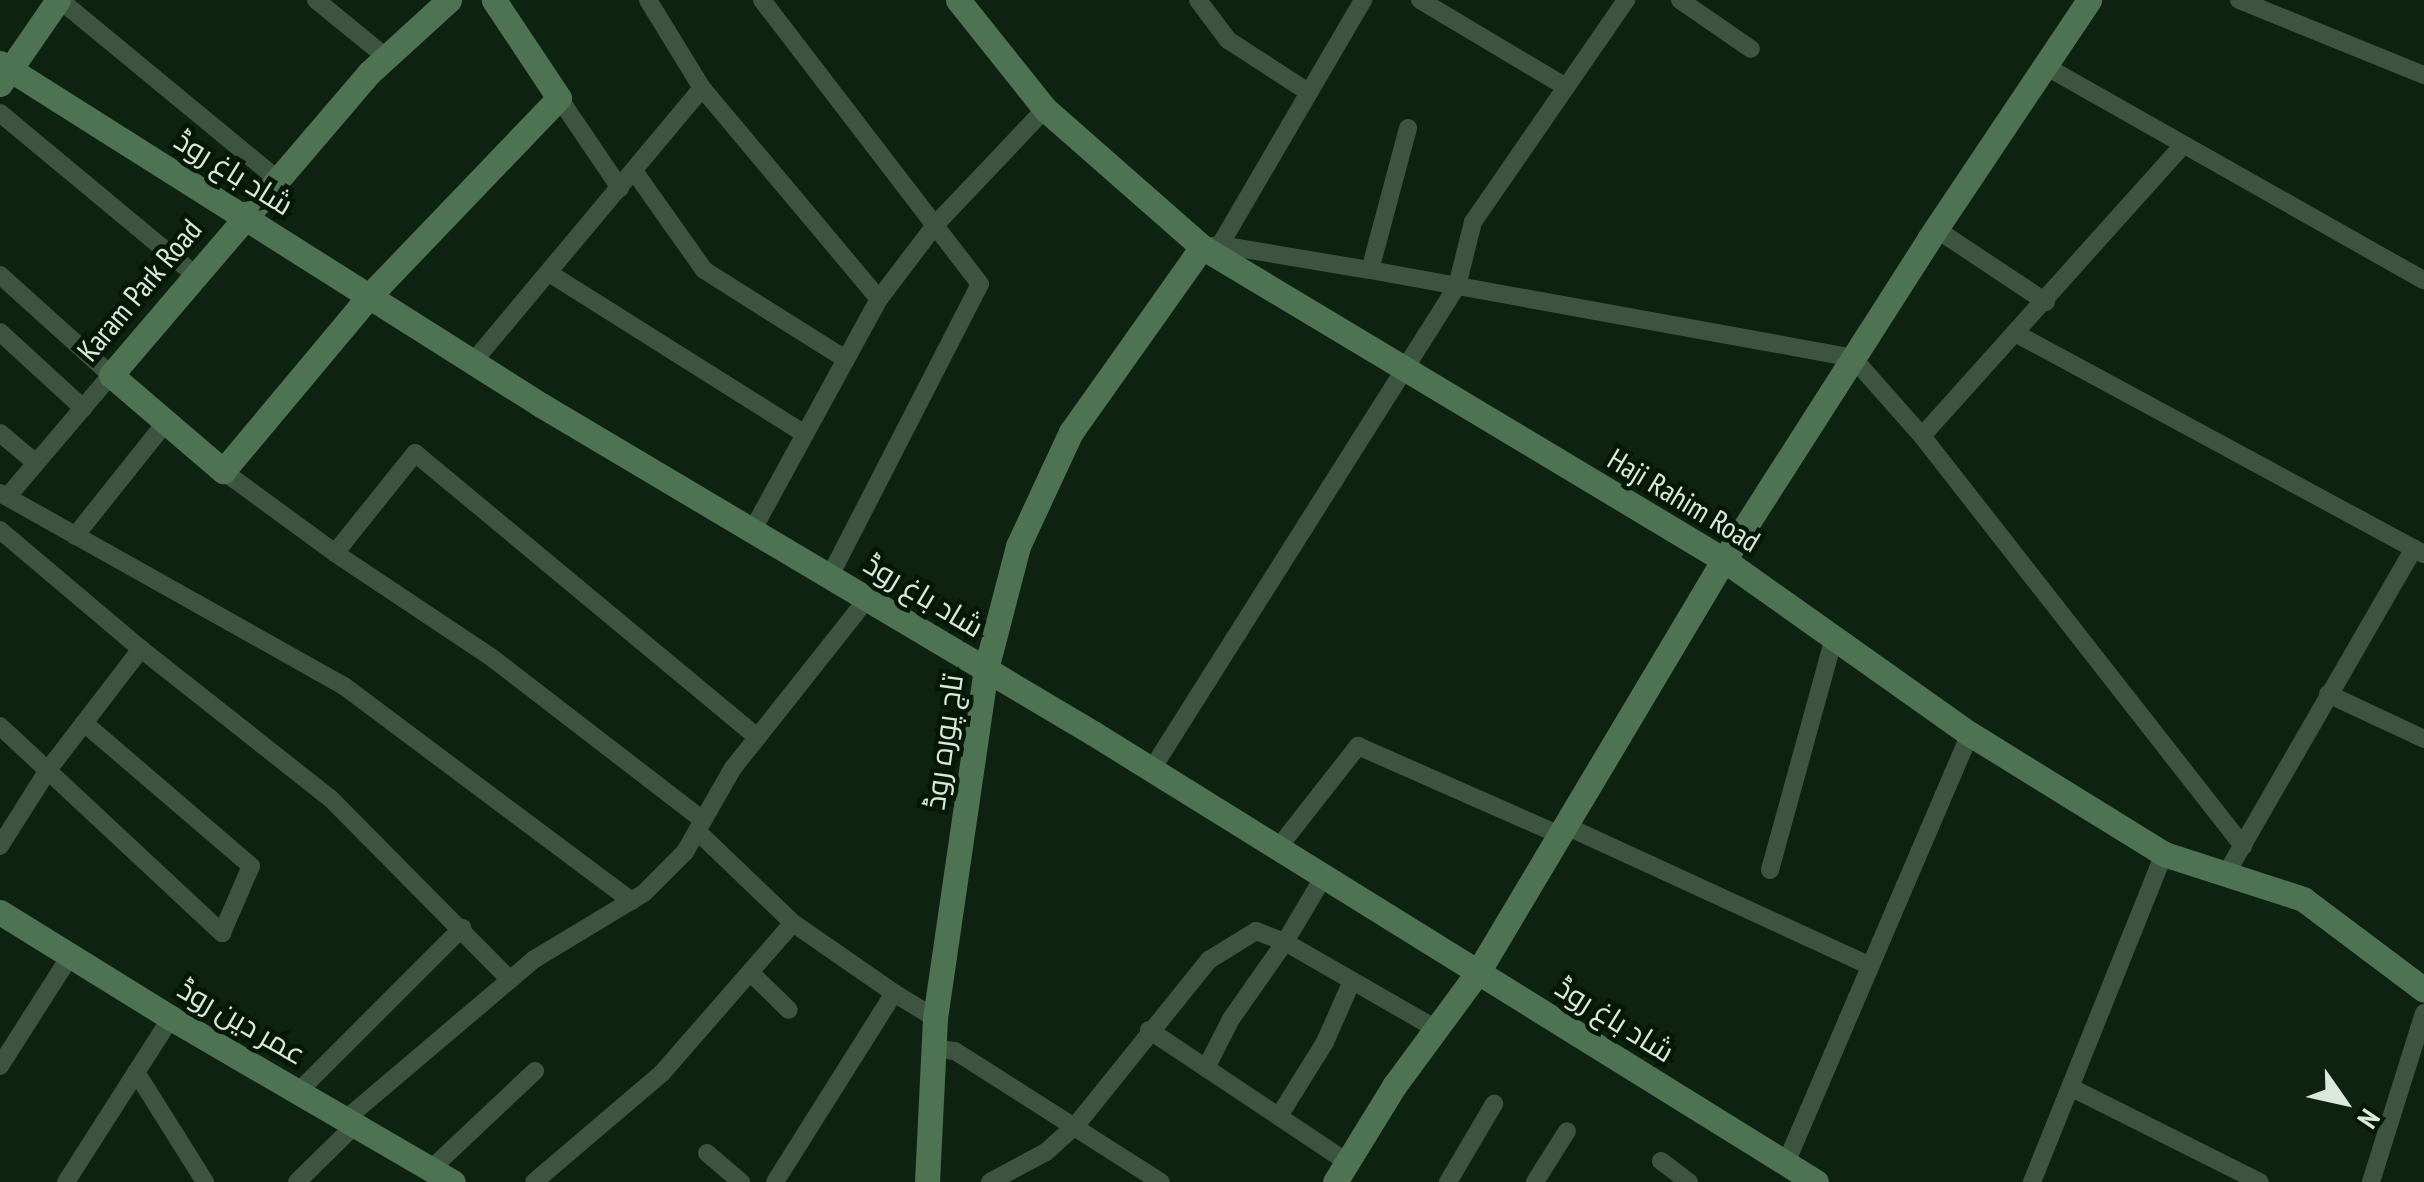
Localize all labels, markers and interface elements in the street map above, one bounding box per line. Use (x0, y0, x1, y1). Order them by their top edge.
street label: شاد باغ روڈ (168, 121, 300, 223)
street label: Karam Park Road (69, 212, 209, 368)
street label: Haji Rahim Road (1602, 441, 1766, 559)
street label: شاد باغ روڈ (858, 545, 990, 645)
street label: تاج پورہ روڈ (916, 672, 970, 812)
street label: شاد باغ روڈ (1549, 968, 1681, 1070)
street label: عمر دین روڈ (172, 970, 312, 1072)
north arrow (2294, 1052, 2394, 1152)
text: N (2350, 1102, 2389, 1136)

